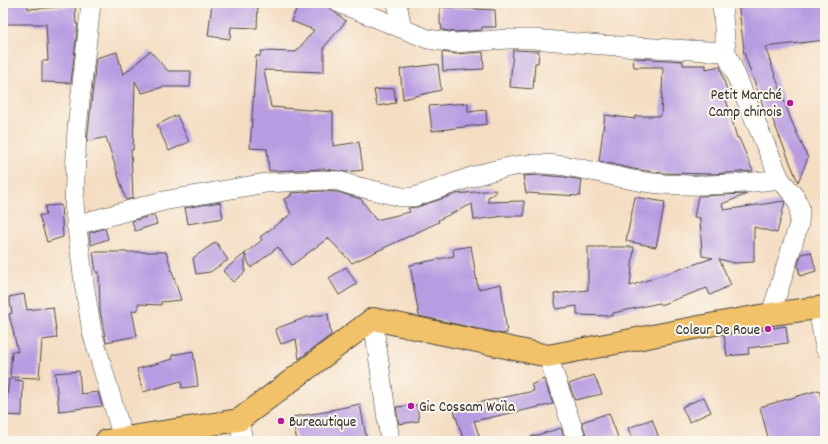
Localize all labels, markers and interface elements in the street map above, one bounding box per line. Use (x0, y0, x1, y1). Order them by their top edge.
place label: Petit Marché Camp chinois (709, 85, 782, 124)
marker: Petit Marché Camp chinois (785, 98, 795, 108)
place label: Coleur De Roue (675, 320, 760, 342)
marker: Coleur De Roue (763, 324, 773, 334)
place label: Gic Cossam Woïla (419, 397, 516, 419)
marker: Gic Cossam Woïla (406, 401, 416, 411)
place label: Bureautique (289, 412, 357, 434)
marker: Bureautique (276, 416, 286, 426)

